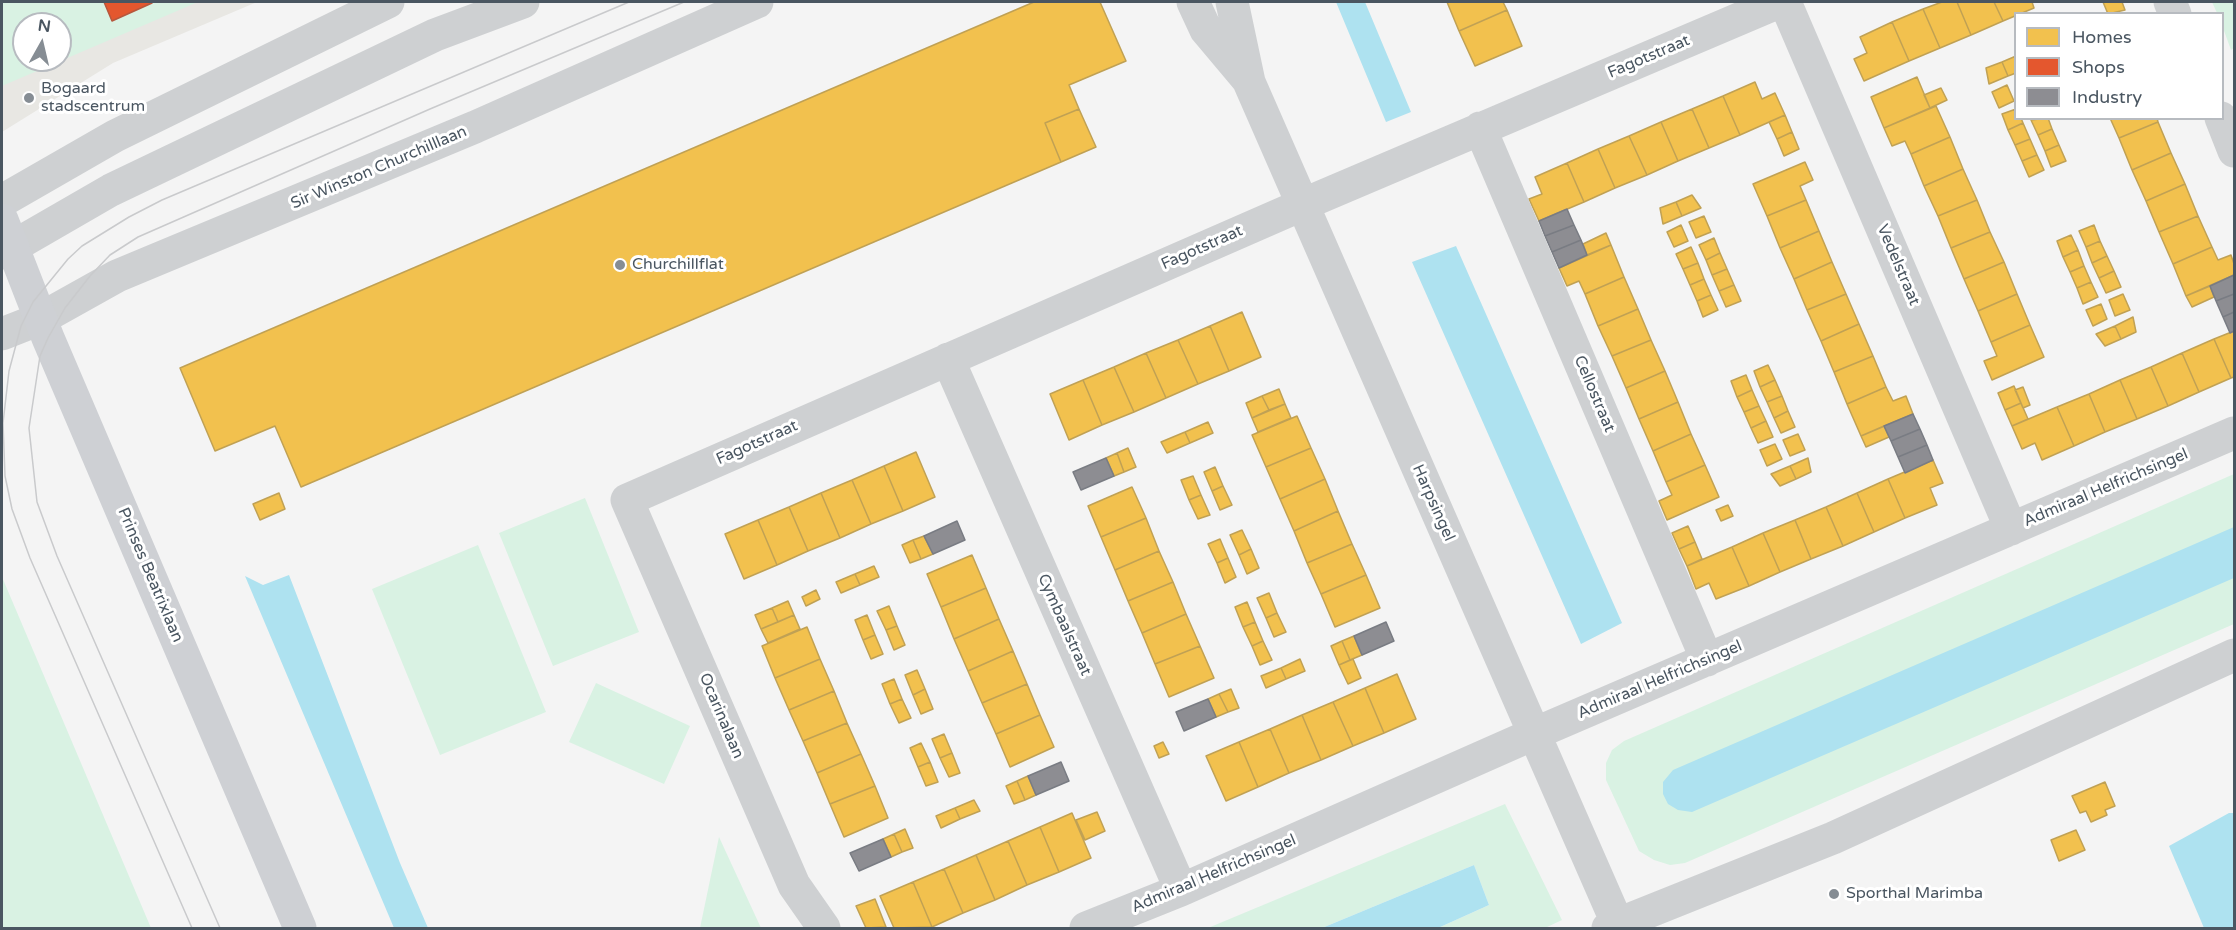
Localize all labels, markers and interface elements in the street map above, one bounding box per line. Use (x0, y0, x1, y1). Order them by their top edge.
north arrow (12, 12, 72, 72)
legend (2014, 12, 2224, 120)
text: N (36, 15, 52, 37)
text: Homes (2072, 26, 2132, 48)
street label: Fagotstraat (1605, 31, 1693, 83)
text: Shops (2072, 56, 2125, 78)
place label: Bogaard stadscentrum (41, 79, 145, 117)
text: Industry (2072, 86, 2142, 108)
marker: Bogaard stadscentrum (22, 91, 36, 105)
street label: Sir Winston Churchilllaan (288, 122, 470, 214)
street label: Fagotstraat (1158, 222, 1246, 274)
street label: Vedelstraat (1872, 222, 1924, 308)
place label: Churchillflat (632, 255, 724, 275)
marker: Churchillflat (613, 258, 627, 272)
street label: Cellostraat (1569, 353, 1619, 435)
street label: Fagotstraat (713, 417, 801, 469)
street label: Admiraal Helfrichsingel (2021, 445, 2191, 531)
street label: Harpsingel (1408, 462, 1458, 544)
street label: Prinses Beatrixlaan (113, 505, 187, 645)
street label: Cymbaalstraat (1033, 571, 1095, 679)
street label: Admiraal Helfrichsingel (1575, 637, 1745, 723)
street label: Ocarinalaan (694, 670, 748, 762)
street label: Admiraal Helfrichsingel (1129, 831, 1299, 917)
place label: Sporthal Marimba (1846, 884, 1983, 904)
marker: Sporthal Marimba (1827, 887, 1841, 901)

